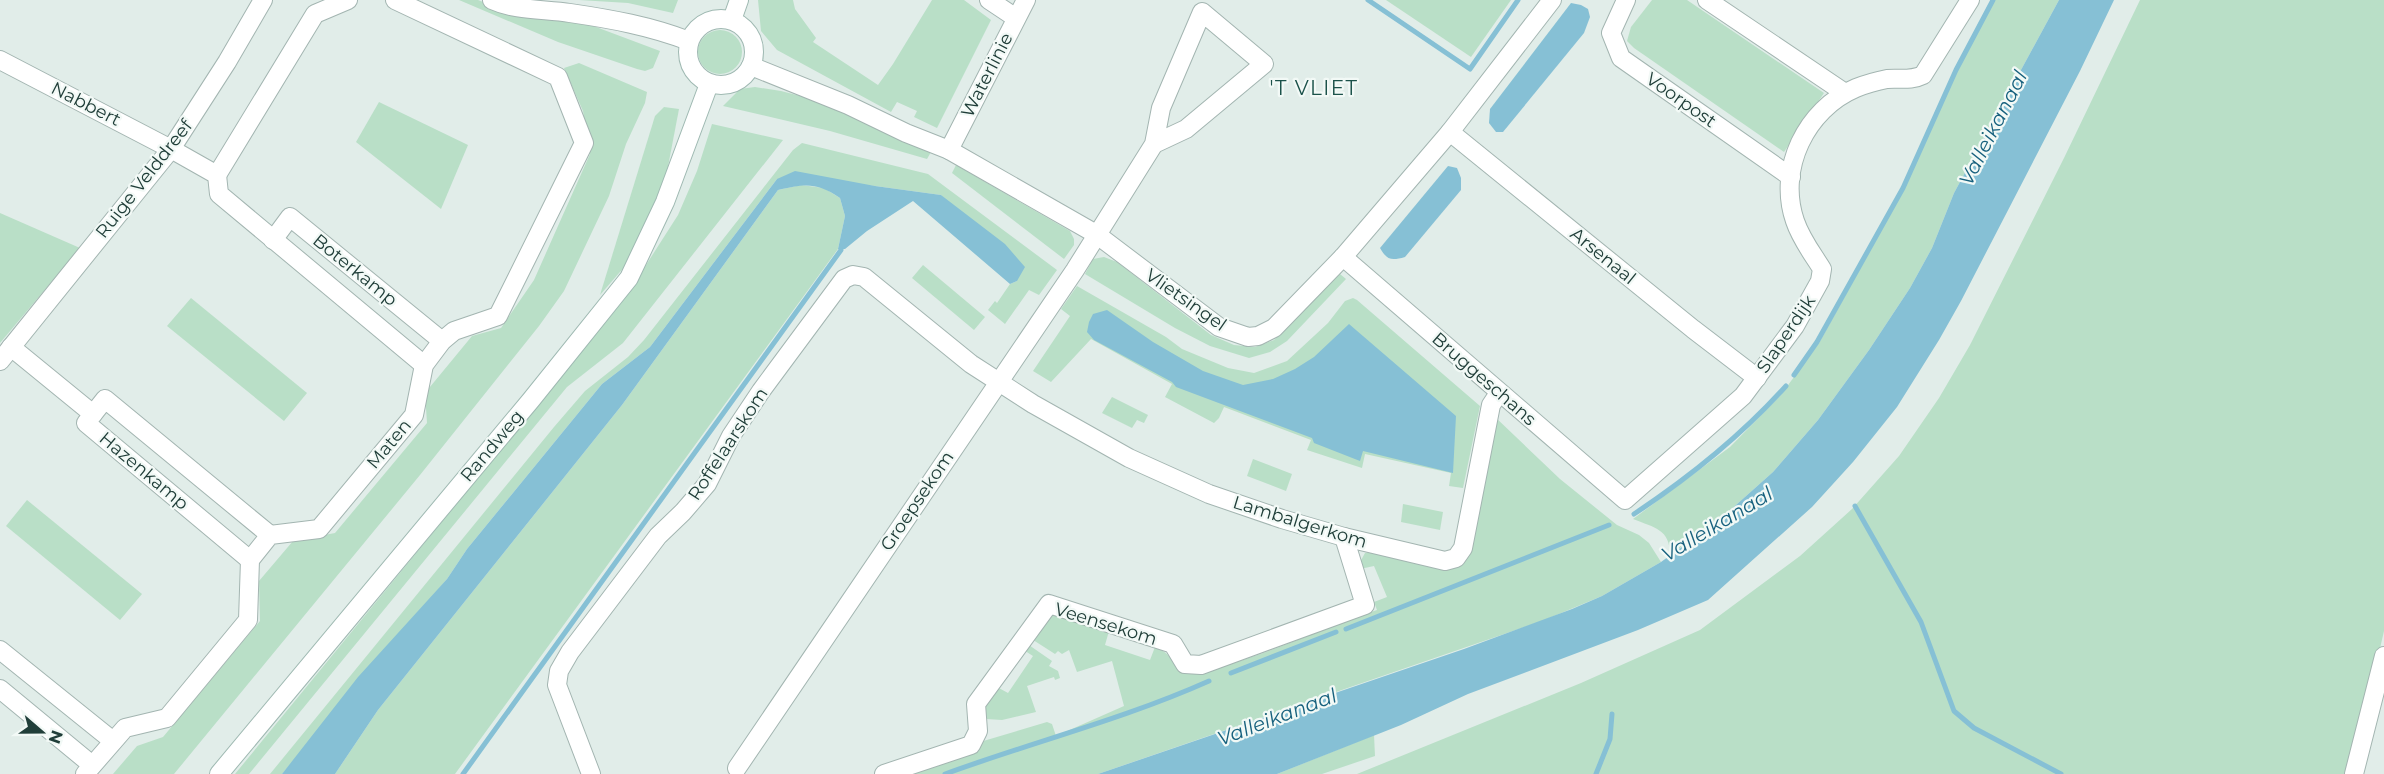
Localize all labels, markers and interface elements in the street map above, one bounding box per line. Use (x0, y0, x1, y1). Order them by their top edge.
street label: Waterlinie (956, 29, 1018, 121)
water label: Valleikanaal (1954, 66, 2032, 189)
street label: Voorpost (1642, 68, 1720, 132)
district label: 'T VLIET (1269, 76, 1359, 100)
street label: Nabbert (47, 77, 125, 131)
street label: Ruige Velddreef (91, 115, 198, 243)
street label: Arsenaal (1566, 223, 1640, 289)
street label: Boterkamp (308, 229, 402, 311)
street label: Vlietsingel (1141, 264, 1231, 336)
street label: Slaperdijk (1752, 291, 1820, 377)
street label: Bruggeschans (1427, 328, 1541, 430)
street label: Roffelaarskom (683, 383, 773, 505)
street label: Randweg (456, 406, 528, 486)
street label: Maten (362, 415, 416, 473)
street label: Hazenkamp (95, 427, 193, 515)
street label: Groepsekom (876, 447, 958, 555)
water label: Valleikanaal (1657, 481, 1778, 567)
street label: Lambalgerkom (1230, 491, 1370, 553)
street label: Veensekom (1052, 598, 1160, 650)
water label: Valleikanaal (1214, 683, 1341, 751)
north arrow (12, 702, 72, 762)
text: N (44, 728, 67, 746)

